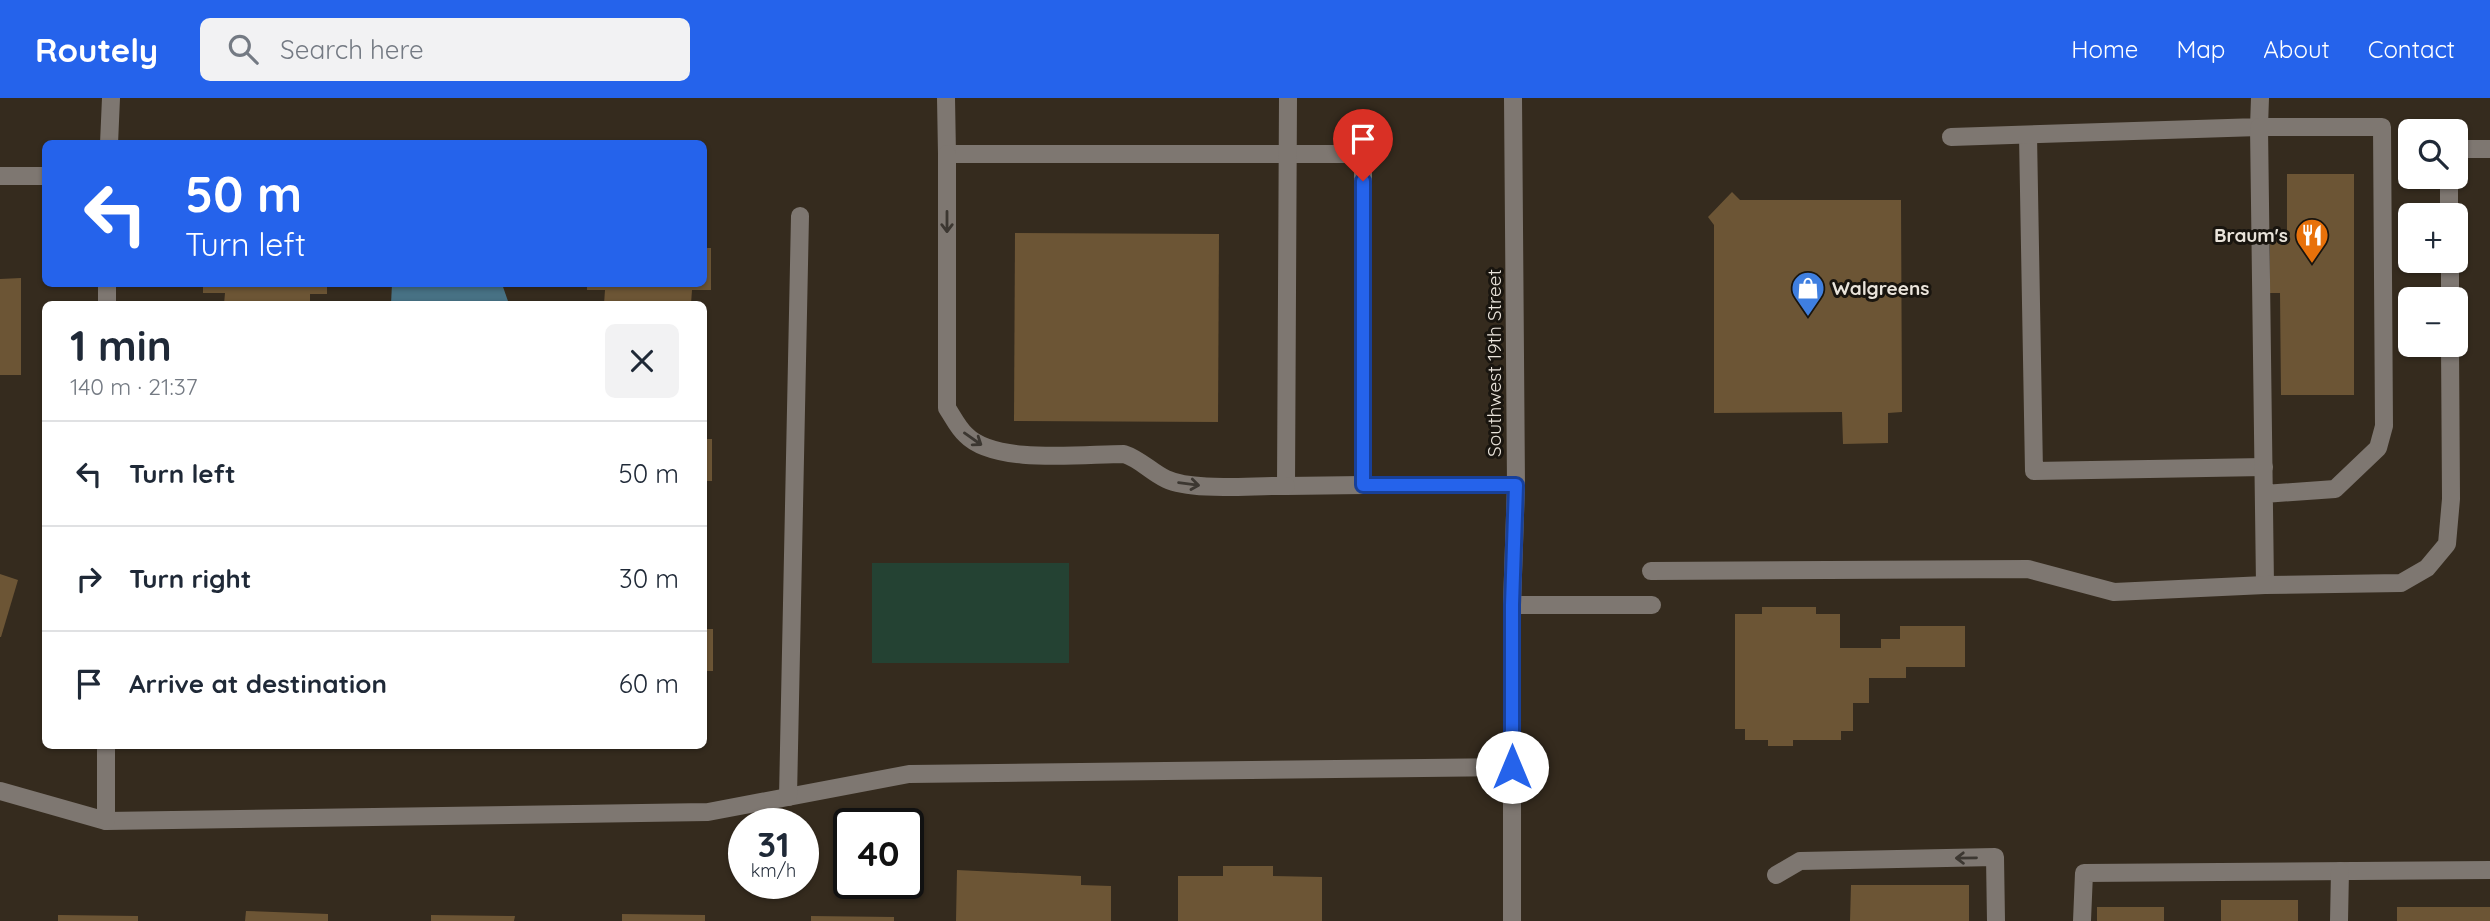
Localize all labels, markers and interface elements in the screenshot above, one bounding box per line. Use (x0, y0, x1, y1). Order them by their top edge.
search box (200, 18, 690, 81)
text: Routely (35, 29, 158, 70)
icon: search (224, 30, 262, 68)
text: Search here (280, 33, 424, 66)
text: Home (2071, 34, 2138, 64)
text: Map (2176, 34, 2225, 64)
text: About (2263, 34, 2330, 64)
text: Contact (2368, 34, 2455, 64)
pin (1333, 109, 1393, 181)
map controls (2398, 119, 2468, 357)
button: search (2398, 119, 2468, 189)
icon: arrive (1344, 120, 1382, 158)
text: 50 m (185, 163, 302, 224)
icon: left (70, 168, 161, 259)
button: + (2398, 203, 2468, 273)
one-way arrow (940, 210, 954, 233)
restaurant icon: Braum's (2293, 216, 2331, 265)
place label: Braum's (2214, 223, 2288, 247)
text: Turn left (185, 224, 306, 264)
street label: Southwest 19th Street (1482, 269, 1506, 457)
shop icon: Walgreens (1789, 269, 1827, 318)
place label: Walgreens (1832, 276, 1929, 300)
button: − (2398, 287, 2468, 357)
text: 1 min (70, 319, 172, 372)
button: close (605, 324, 679, 398)
text: 140 m · 21:37 (70, 372, 198, 401)
one-way arrow (963, 432, 982, 446)
icon: left (70, 455, 108, 493)
text: Turn left (129, 457, 236, 490)
text: 50 m (619, 457, 679, 490)
one-way arrow (1177, 477, 1200, 490)
icon: right (70, 560, 108, 598)
text: Turn right (129, 562, 251, 595)
text: 30 m (619, 562, 679, 595)
icon: arrive (70, 665, 108, 703)
text: Arrive at destination (129, 667, 387, 700)
text: 60 m (619, 667, 679, 700)
position arrow (1475, 730, 1549, 804)
speed limit sign: 40 (833, 808, 924, 899)
text: 31 (757, 822, 790, 866)
one-way arrow (1955, 851, 1978, 865)
text: km/h (751, 859, 796, 882)

